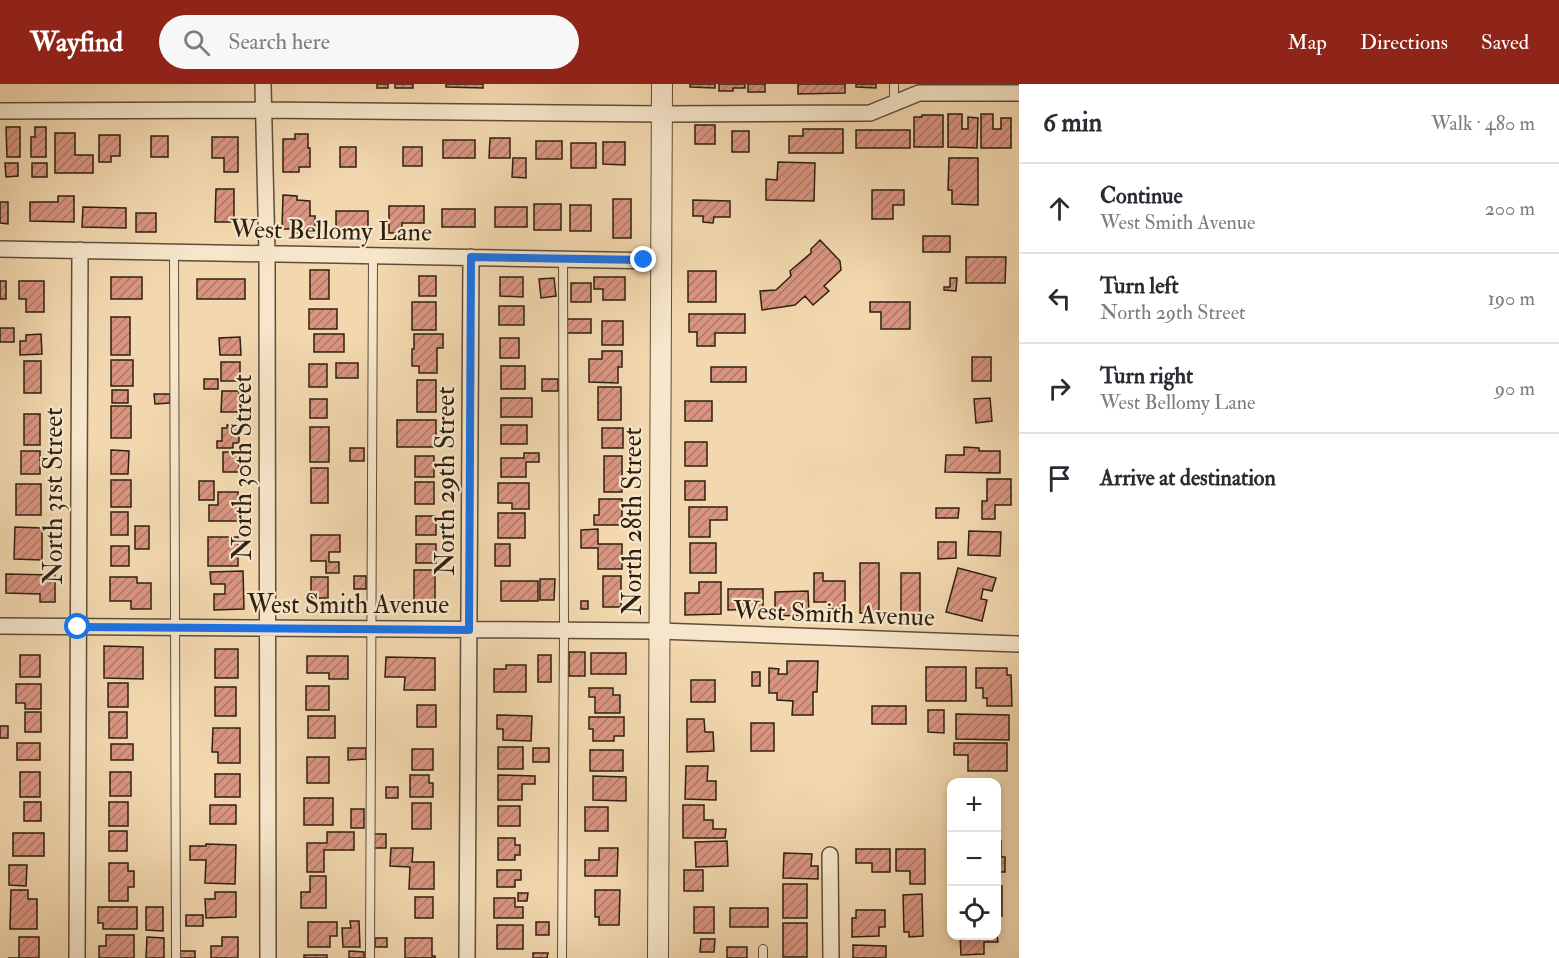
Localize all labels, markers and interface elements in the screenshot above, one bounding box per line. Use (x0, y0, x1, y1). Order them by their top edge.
search box (159, 15, 579, 69)
text: Wayfind (30, 25, 123, 60)
icon: search (180, 26, 213, 59)
text: Search here (228, 28, 330, 56)
text: Map (1287, 29, 1327, 56)
text: Directions (1360, 29, 1448, 56)
text: Saved (1481, 29, 1529, 56)
text: 6 min (1043, 107, 1102, 139)
text: Walk · 480 m (1431, 111, 1535, 136)
text: Continue (1100, 182, 1183, 210)
icon: ahead (1043, 192, 1076, 225)
text: 200 m (1485, 196, 1535, 221)
text: West Smith Avenue (1100, 210, 1255, 235)
street label: West Bellomy Lane (229, 213, 432, 249)
route end (630, 246, 656, 272)
text: Turn left (1100, 272, 1179, 300)
icon: left (1043, 282, 1076, 315)
text: 190 m (1488, 286, 1535, 311)
text: North 29th Street (1100, 300, 1245, 325)
text: Turn right (1100, 362, 1193, 390)
icon: right (1043, 372, 1076, 405)
street label: North 30th Street (227, 374, 259, 560)
text: 90 m (1495, 376, 1535, 401)
street label: North 29th Street (430, 386, 462, 576)
text: West Bellomy Lane (1100, 390, 1255, 415)
street label: North 31st Street (38, 407, 70, 585)
street label: North 28th Street (617, 427, 649, 615)
icon: arrive (1043, 462, 1076, 495)
text: Arrive at destination (1100, 464, 1276, 492)
street label: West Smith Avenue (246, 589, 449, 621)
street label: West Smith Avenue (732, 594, 936, 634)
route start (64, 613, 90, 639)
map controls (947, 778, 1001, 940)
button: + (947, 778, 1001, 832)
button: − (947, 832, 1001, 886)
button: locate (947, 886, 1001, 940)

